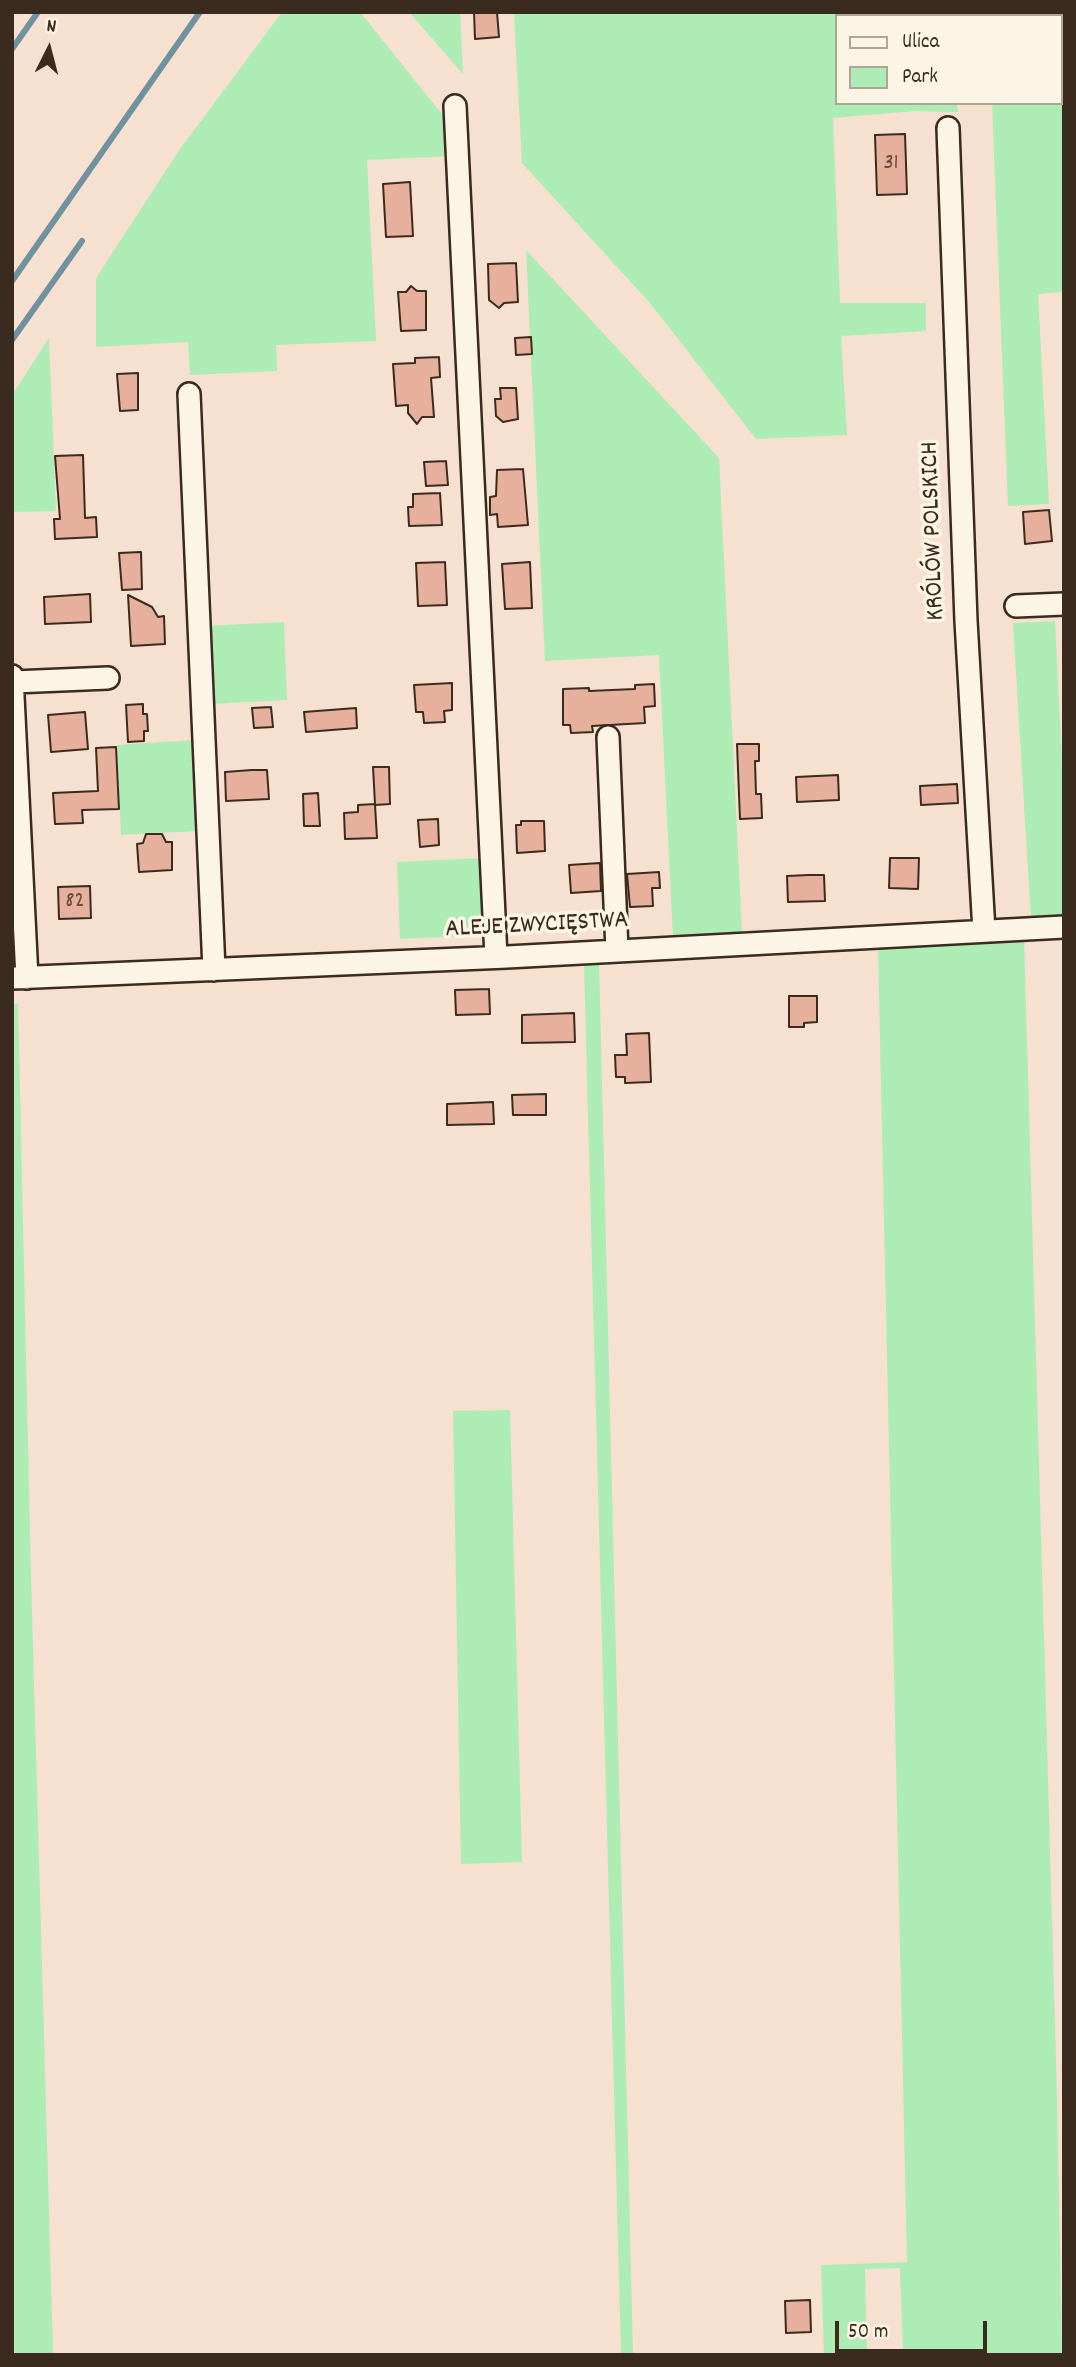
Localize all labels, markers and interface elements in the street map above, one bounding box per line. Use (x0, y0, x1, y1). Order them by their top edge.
north arrow (14, 14, 84, 84)
text: N (45, 14, 57, 42)
legend (834, 14, 1062, 105)
text: Ulica (902, 28, 939, 58)
text: Park (902, 63, 938, 93)
house number: 31 (883, 151, 899, 179)
street label: KRÓLÓW POLSKICH (916, 441, 954, 621)
house number: 82 (65, 889, 85, 917)
street label: ALEJE ZWYCIĘSTWA (445, 907, 629, 947)
scale bar (838, 2308, 990, 2352)
text: 50 m (848, 2318, 888, 2348)

